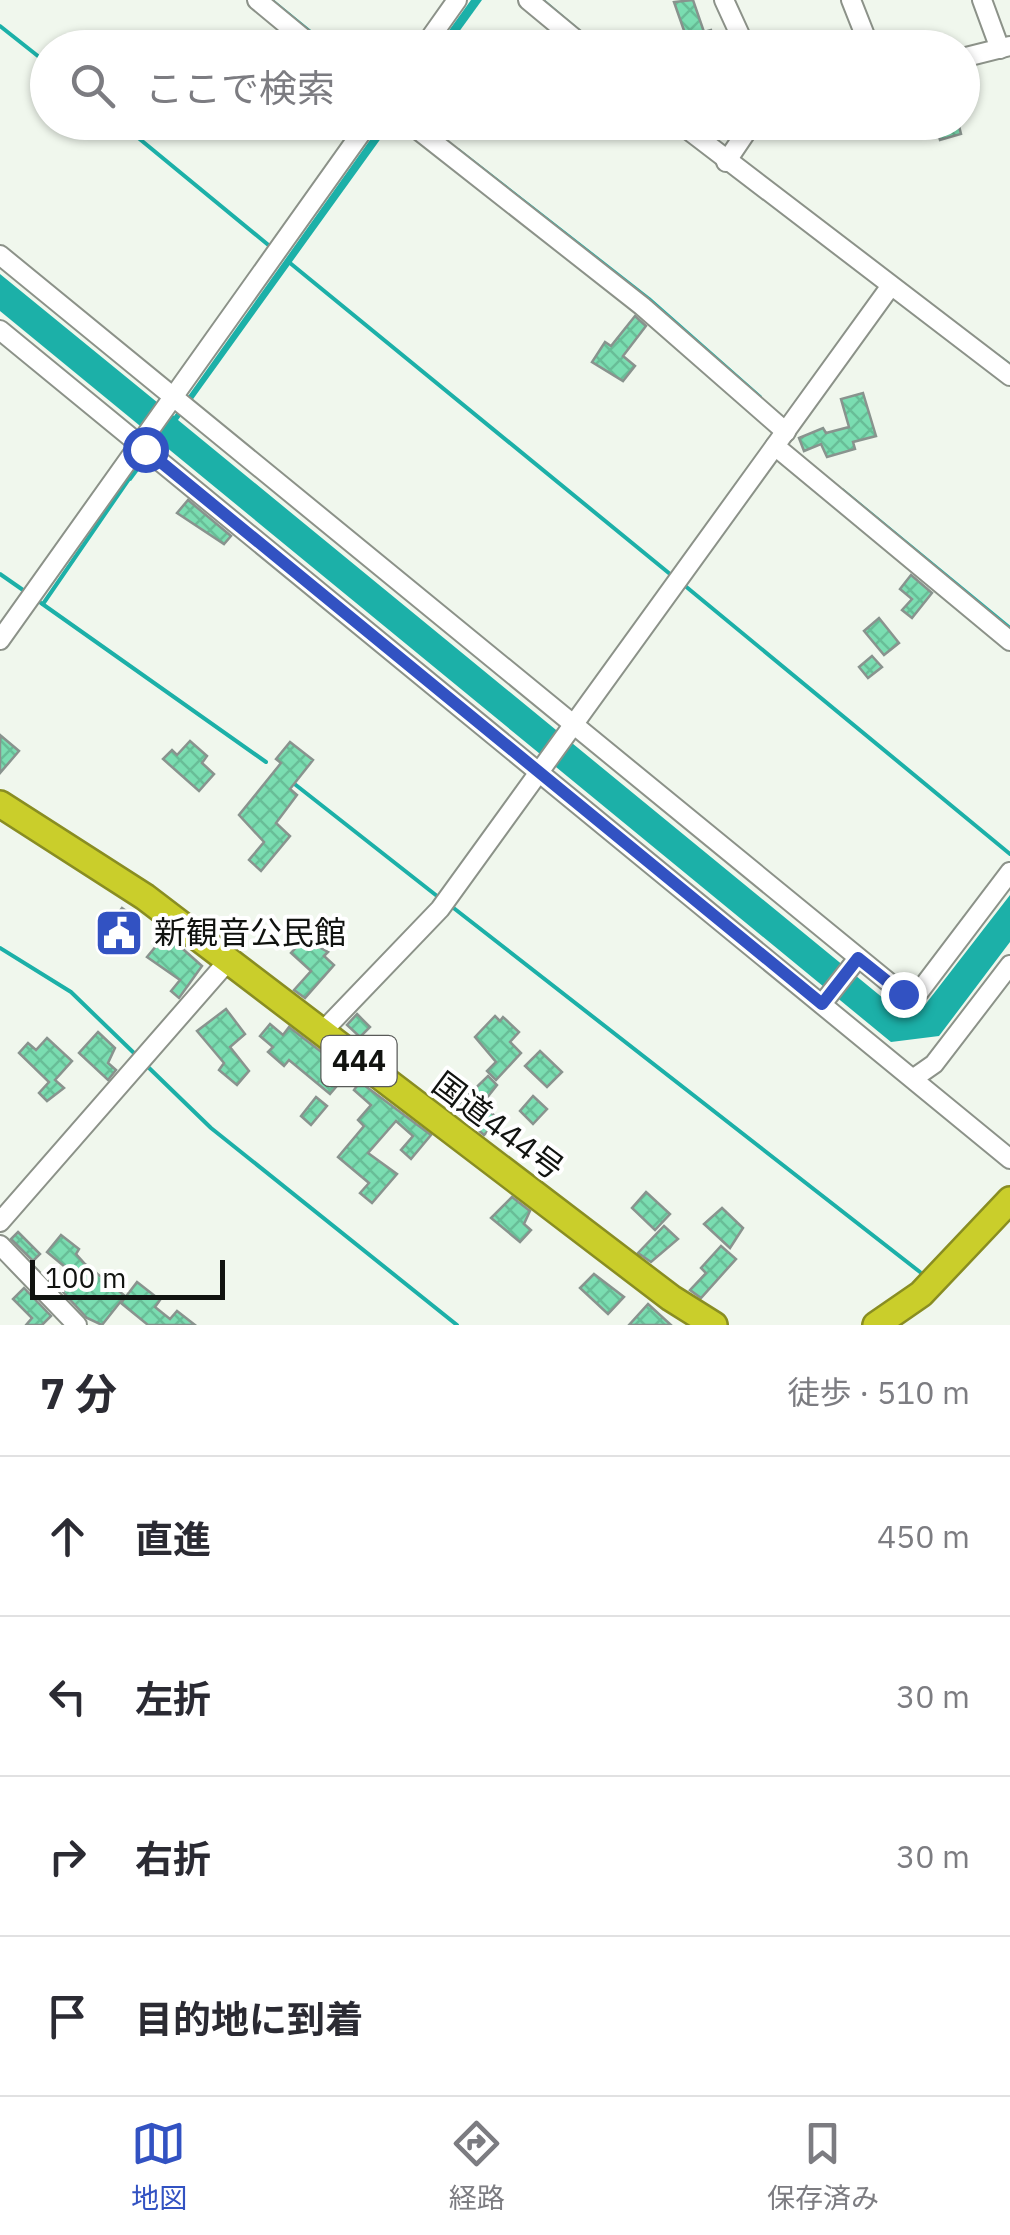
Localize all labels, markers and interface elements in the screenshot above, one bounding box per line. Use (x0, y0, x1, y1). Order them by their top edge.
search box (30, 30, 980, 140)
icon: search (65, 58, 120, 113)
text: ここで検索 (145, 63, 335, 112)
route start (123, 427, 169, 473)
public building icon: 新観音公民館 (93, 907, 145, 959)
place label: 新観音公民館 (154, 911, 346, 953)
route end (881, 972, 927, 1018)
road number: 444 (322, 1036, 396, 1086)
street label: 国道444号 (425, 1062, 573, 1188)
scale bar (30, 1255, 225, 1300)
text: 100 m (45, 1259, 126, 1296)
text: 7 分 (40, 1366, 117, 1421)
text: 徒歩 · 510 m (787, 1371, 970, 1413)
icon: ahead (40, 1509, 95, 1564)
text: 直進 (135, 1514, 211, 1563)
text: 450 m (877, 1515, 970, 1557)
icon: left (40, 1669, 95, 1724)
text: 左折 (135, 1674, 211, 1723)
text: 30 m (896, 1675, 970, 1717)
icon: right (40, 1829, 95, 1884)
text: 右折 (135, 1834, 211, 1883)
text: 30 m (896, 1835, 970, 1877)
icon: arrive (40, 1989, 95, 2044)
text: 目的地に到着 (135, 1994, 363, 2043)
tab: 地図 (131, 2116, 187, 2216)
tab: 経路 (449, 2116, 505, 2216)
tab: 保存済み (767, 2116, 879, 2216)

